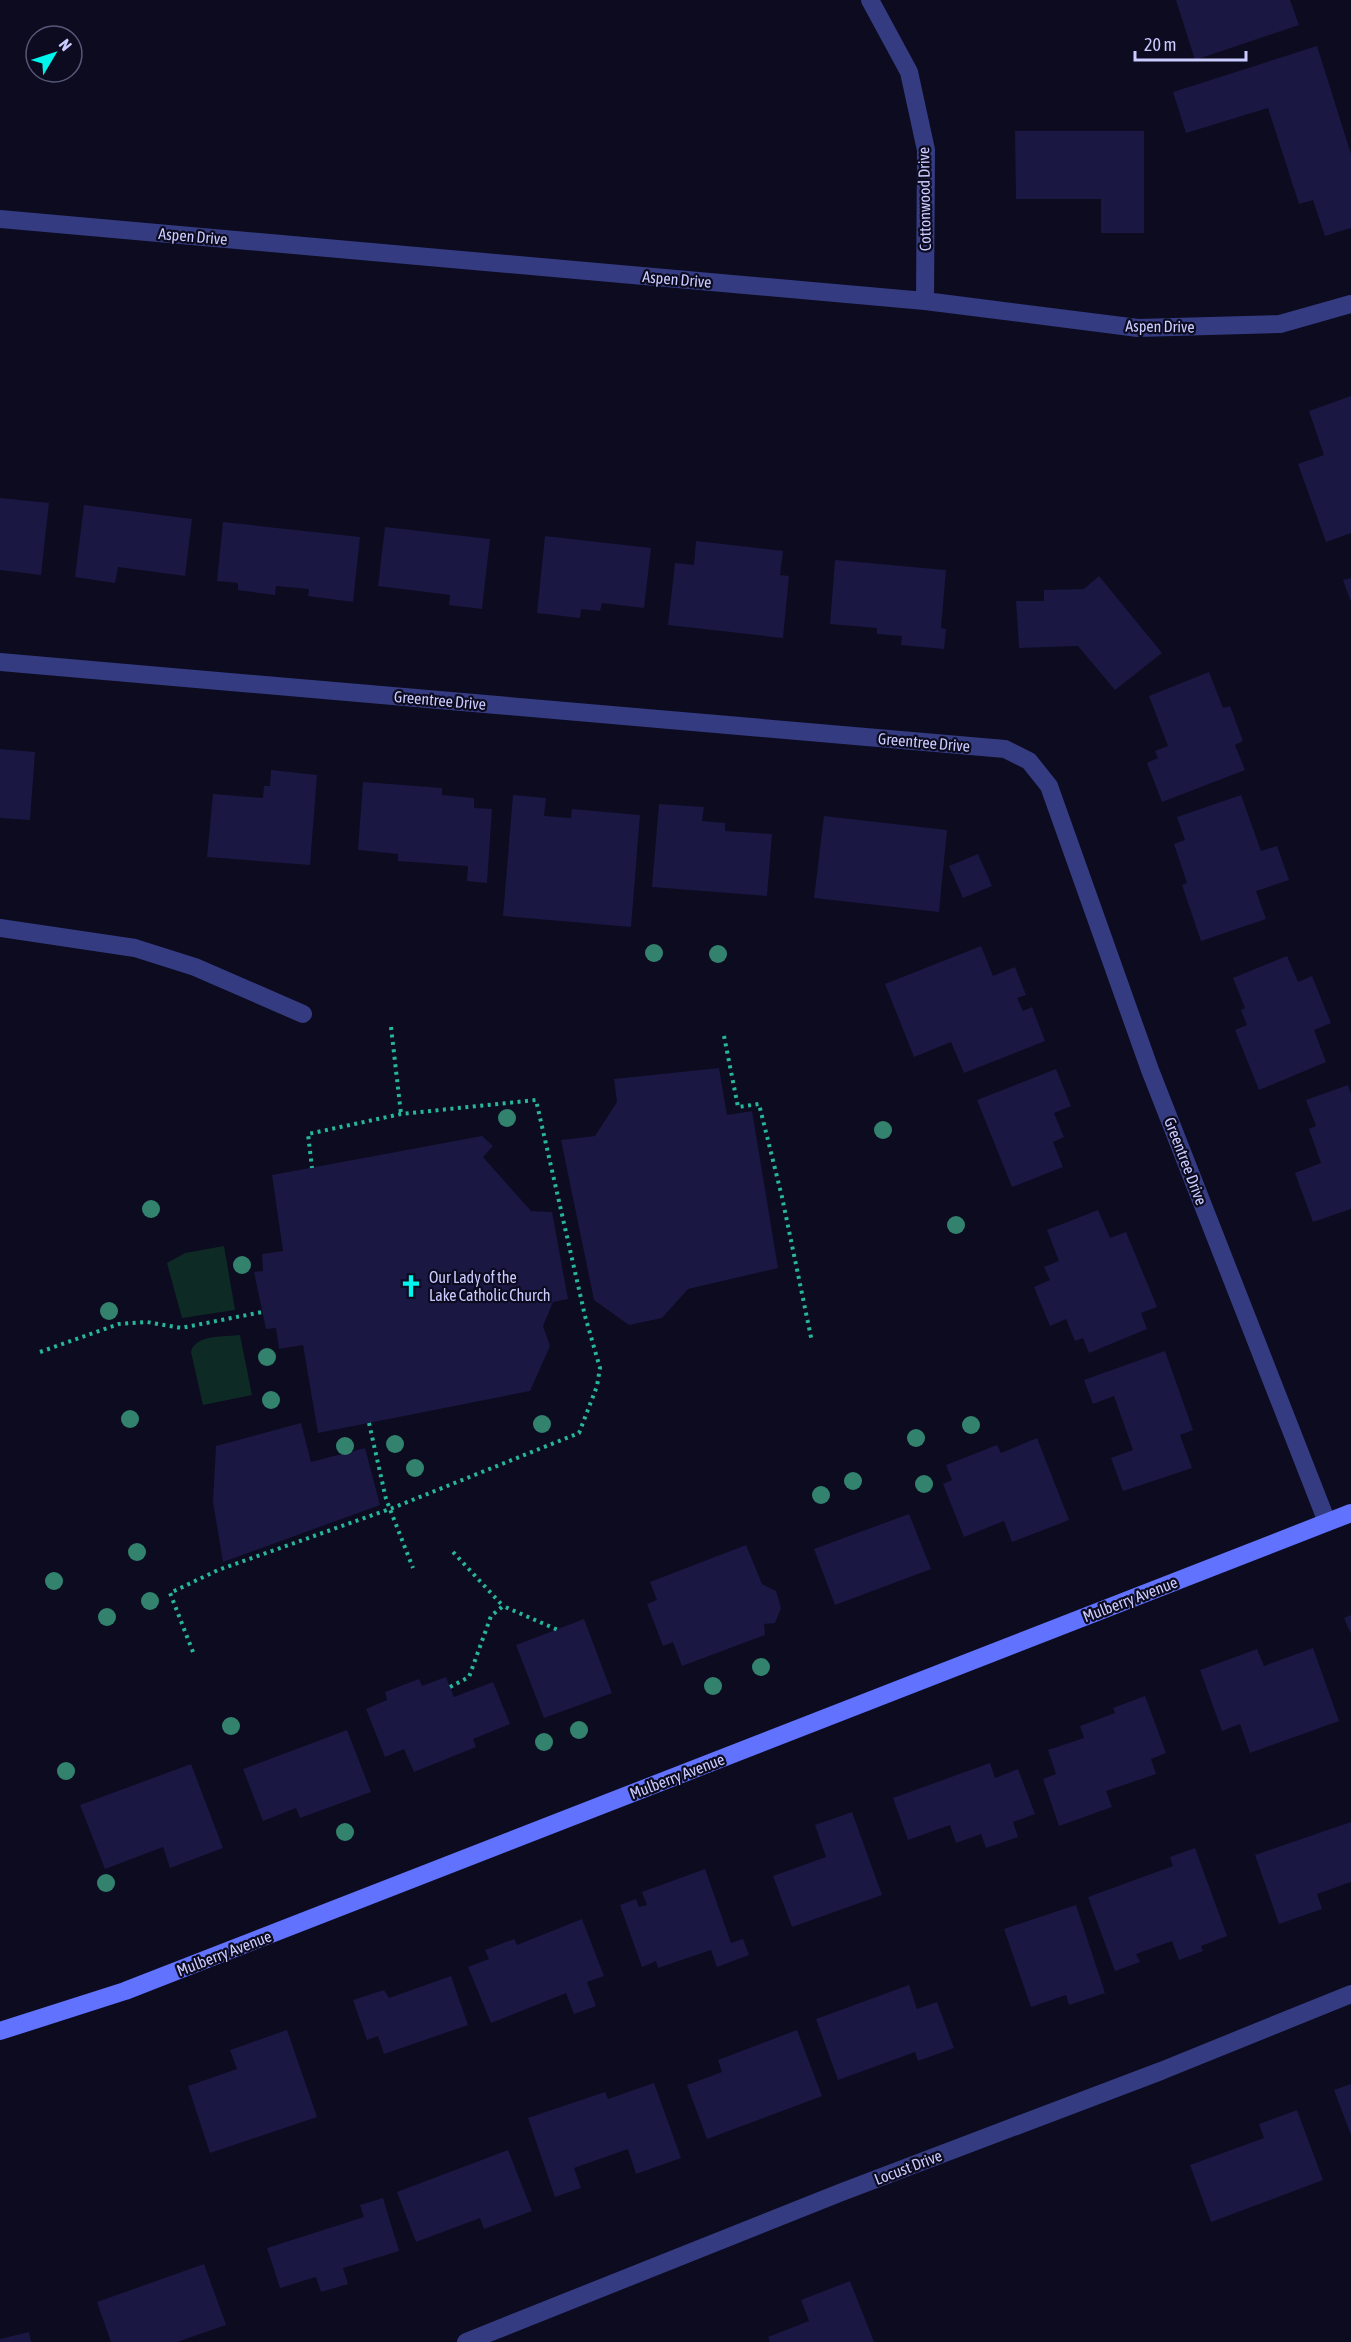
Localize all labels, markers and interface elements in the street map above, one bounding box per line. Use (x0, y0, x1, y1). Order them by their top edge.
north arrow (24, 24, 84, 84)
scale bar (1135, 24, 1246, 62)
text: 20 m (1144, 34, 1176, 55)
text: N (56, 35, 76, 54)
street label: Cottonwood Drive (914, 147, 934, 251)
street label: Aspen Drive (158, 224, 228, 249)
street label: Aspen Drive (642, 267, 712, 292)
street label: Aspen Drive (1125, 316, 1195, 337)
street label: Greentree Drive (393, 687, 487, 713)
street label: Greentree Drive (877, 729, 971, 755)
street label: Greentree Drive (1161, 1115, 1211, 1207)
place label: Our Lady of the Lake Catholic Church (429, 1268, 550, 1304)
church icon: Our Lady of the Lake Catholic Church (398, 1273, 424, 1299)
street label: Mulberry Avenue (1080, 1573, 1180, 1626)
street label: Mulberry Avenue (627, 1750, 727, 1803)
street label: Mulberry Avenue (174, 1927, 274, 1980)
street label: Locust Drive (872, 2146, 944, 2188)

